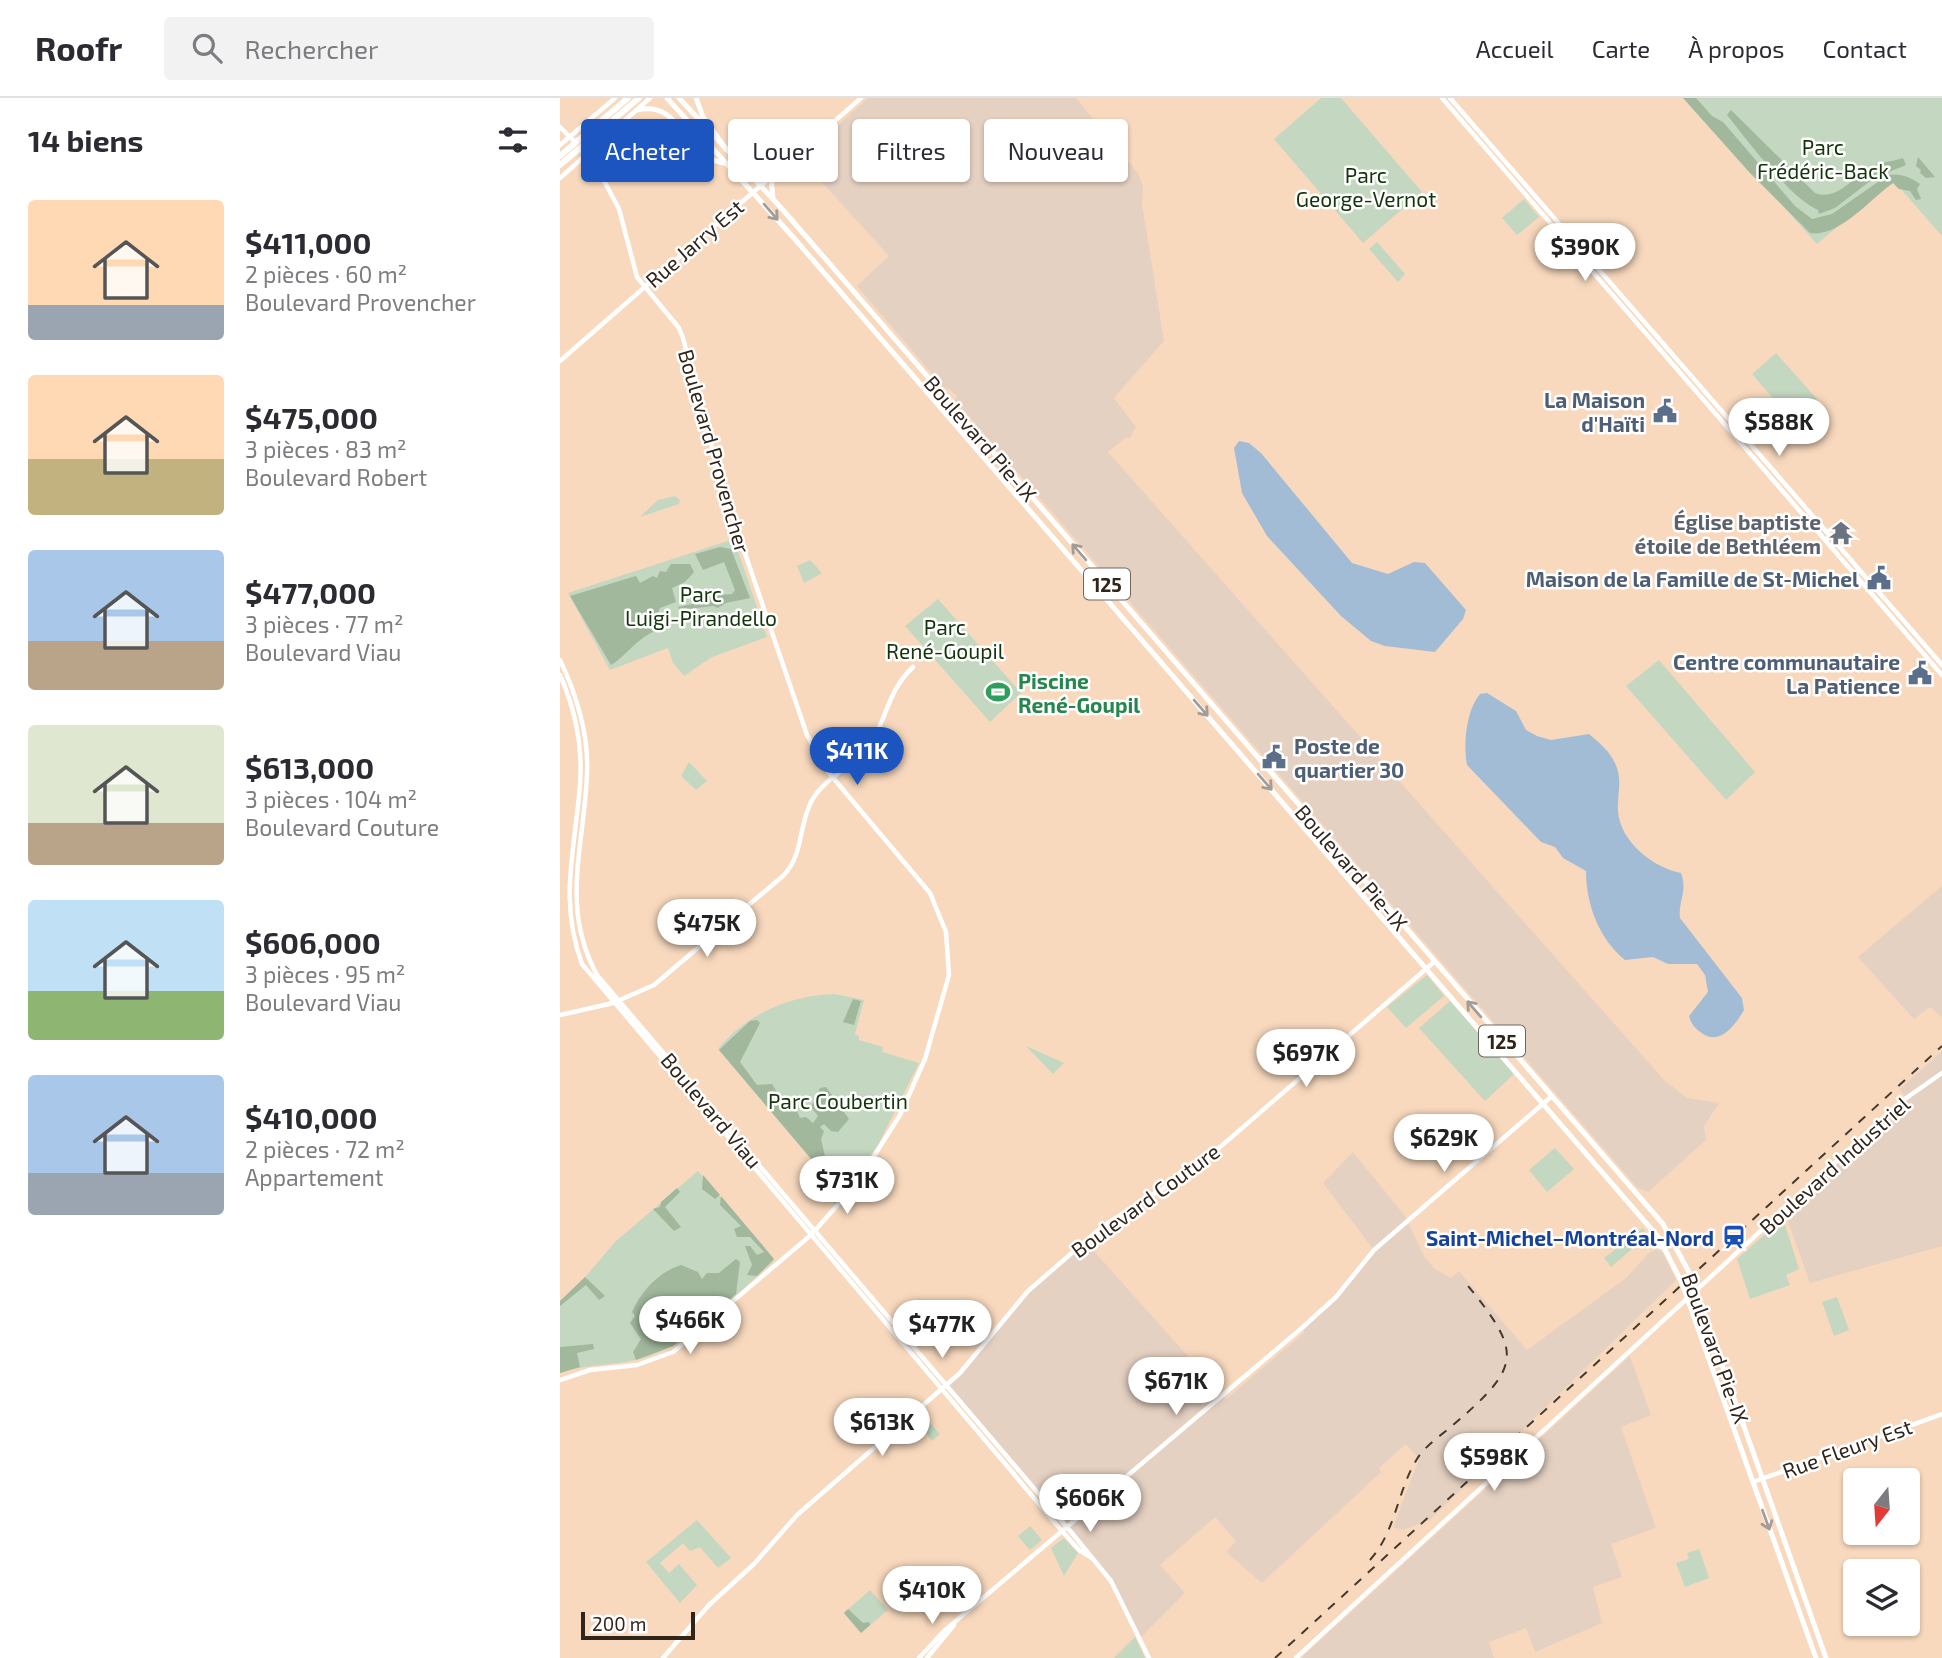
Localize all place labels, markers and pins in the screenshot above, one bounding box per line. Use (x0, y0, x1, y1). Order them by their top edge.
pin: $390K (1536, 223, 1634, 283)
place label: La Maison d'Haïti (1544, 387, 1645, 436)
public building icon: La Maison d'Haïti (1651, 397, 1679, 425)
pin: $588K (1730, 398, 1828, 458)
place label: Église baptiste étoile de Bethléem (1635, 509, 1821, 558)
temple icon: Église baptiste étoile de Bethléem (1827, 519, 1855, 547)
public building icon: Maison de la Famille de St-Michel (1865, 564, 1893, 592)
place label: Maison de la Famille de St-Michel (1526, 566, 1859, 591)
place label: Centre communautaire La Patience (1673, 649, 1900, 698)
public building icon: Centre communautaire La Patience (1906, 659, 1934, 687)
place label: Piscine René-Goupil (1018, 668, 1140, 717)
sports icon: Piscine René-Goupil (984, 678, 1012, 706)
pin: $411K (808, 728, 906, 787)
place label: Poste de quartier 30 (1294, 733, 1404, 782)
public building icon: Poste de quartier 30 (1260, 743, 1288, 771)
pin: $475K (658, 900, 756, 959)
pin: $697K (1257, 1030, 1355, 1089)
pin: $629K (1395, 1114, 1493, 1174)
pin: $731K (798, 1156, 896, 1216)
station icon: Saint-Michel–Montréal-Nord (1720, 1223, 1748, 1251)
place label: Saint-Michel–Montréal-Nord (1426, 1225, 1714, 1250)
pin: $466K (641, 1296, 739, 1356)
pin: $477K (893, 1300, 991, 1360)
pin: $671K (1127, 1358, 1225, 1417)
pin: $613K (833, 1398, 931, 1458)
pin: $598K (1445, 1434, 1543, 1493)
pin: $606K (1041, 1474, 1139, 1534)
pin: $410K (883, 1566, 981, 1626)

